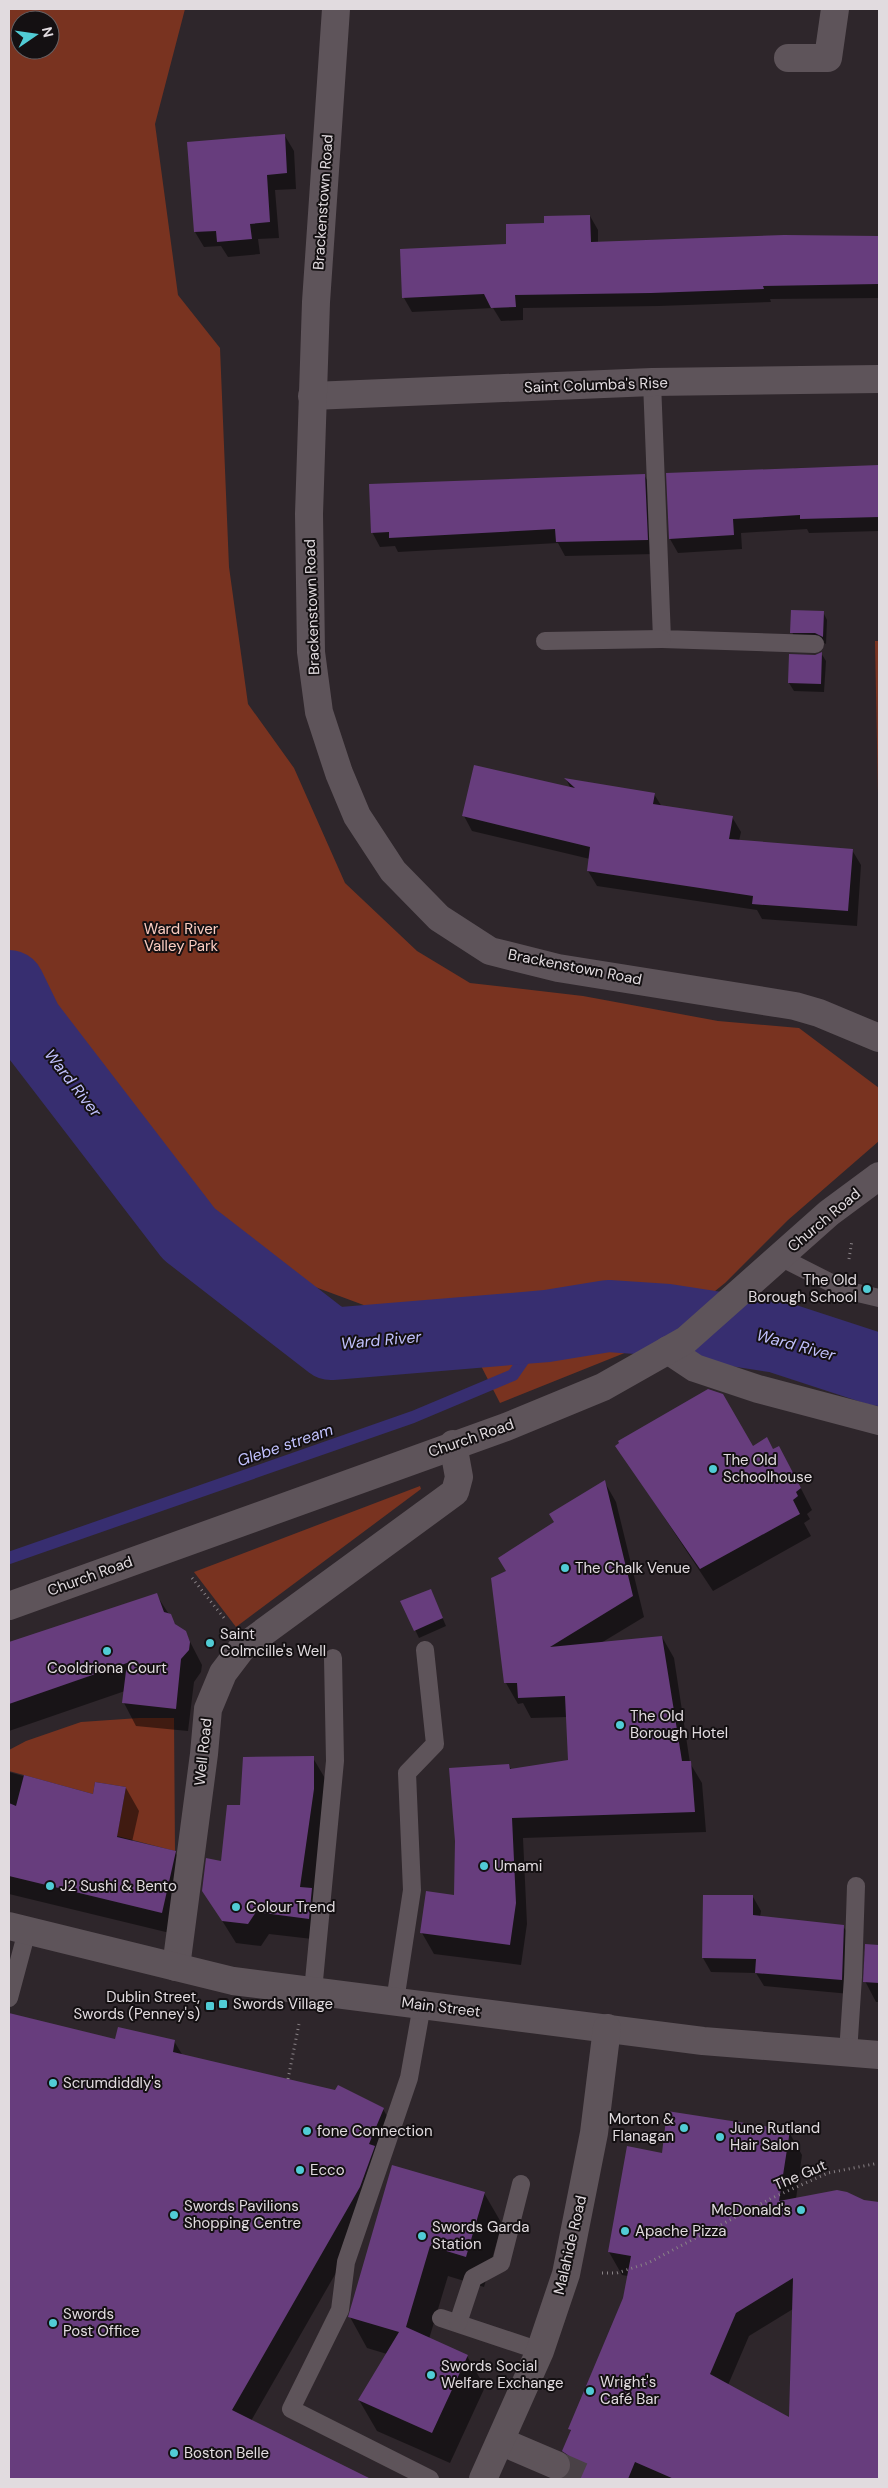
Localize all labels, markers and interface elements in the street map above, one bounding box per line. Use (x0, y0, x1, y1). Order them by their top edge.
north arrow (10, 10, 60, 60)
text: N (38, 25, 58, 39)
street label: Brackenstown Road (308, 133, 338, 271)
street label: Saint Columba's Rise (524, 372, 668, 398)
street label: Brackenstown Road (300, 539, 324, 675)
park label: Ward River Valley Park (144, 919, 219, 956)
street label: Brackenstown Road (506, 944, 644, 990)
water label: Ward River (40, 1045, 107, 1122)
street label: Church Road (783, 1184, 865, 1256)
place label: The Old Borough School (748, 1270, 857, 1307)
marker: The Old Borough School (861, 1283, 873, 1295)
water label: Ward River (754, 1324, 839, 1366)
water label: Ward River (340, 1326, 423, 1354)
street label: Church Road (425, 1414, 517, 1462)
water label: Glebe stream (234, 1419, 336, 1471)
place label: The Old Schoolhouse (723, 1450, 812, 1487)
marker: The Old Schoolhouse (707, 1463, 719, 1475)
street label: Church Road (45, 1551, 135, 1601)
place label: The Chalk Venue (575, 1558, 690, 1578)
marker: The Chalk Venue (559, 1562, 571, 1574)
place label: Saint Colmcille's Well (220, 1624, 326, 1661)
marker: Saint Colmcille's Well (204, 1637, 216, 1649)
marker: Cooldriona Court (101, 1645, 113, 1657)
place label: Cooldriona Court (47, 1658, 167, 1678)
place label: The Old Borough Hotel (630, 1706, 728, 1743)
street label: Well Road (190, 1717, 216, 1787)
marker: The Old Borough Hotel (614, 1719, 626, 1731)
place label: Umami (494, 1856, 542, 1876)
marker: Umami (478, 1860, 490, 1872)
place label: J2 Sushi & Bento (60, 1876, 177, 1896)
marker: J2 Sushi & Bento (44, 1880, 56, 1892)
place label: Colour Trend (246, 1897, 335, 1917)
marker: Colour Trend (230, 1901, 242, 1913)
place label: Dublin Street, Swords (Penney's) (73, 1987, 200, 2024)
street label: Main Street (400, 1992, 482, 2022)
place label: Swords Village (233, 1994, 333, 2014)
marker: Swords Village (217, 1998, 229, 2010)
marker: Dublin Street, Swords (Penney's) (204, 2000, 216, 2012)
place label: Scrumdiddly's (63, 2073, 161, 2093)
marker: Scrumdiddly's (47, 2077, 59, 2089)
place label: Morton & Flanagan (609, 2109, 674, 2146)
place label: June Rutland Hair Salon (730, 2118, 820, 2155)
place label: fone Connection (317, 2121, 433, 2141)
marker: Morton & Flanagan (678, 2122, 690, 2134)
marker: fone Connection (301, 2125, 313, 2137)
marker: June Rutland Hair Salon (714, 2131, 726, 2143)
street label: The Gut (771, 2155, 830, 2195)
place label: Ecco (310, 2160, 345, 2180)
marker: Ecco (294, 2164, 306, 2176)
street label: Malahide Road (549, 2193, 591, 2297)
place label: Swords Pavilions Shopping Centre (184, 2196, 301, 2233)
place label: McDonald's (711, 2200, 791, 2220)
marker: McDonald's (795, 2204, 807, 2216)
marker: Swords Pavilions Shopping Centre (168, 2209, 180, 2221)
place label: Swords Garda Station (432, 2217, 529, 2254)
place label: Apache Pizza (635, 2221, 726, 2241)
marker: Apache Pizza (619, 2225, 631, 2237)
marker: Swords Garda Station (416, 2230, 428, 2242)
place label: Swords Post Office (63, 2304, 140, 2341)
marker: Swords Post Office (47, 2317, 59, 2329)
place label: Swords Social Welfare Exchange (441, 2356, 564, 2393)
marker: Swords Social Welfare Exchange (425, 2369, 437, 2381)
place label: Wright's Café Bar (600, 2372, 659, 2409)
marker: Wright's Café Bar (584, 2385, 596, 2397)
place label: Boston Belle (184, 2443, 269, 2463)
marker: Boston Belle (168, 2447, 180, 2459)

